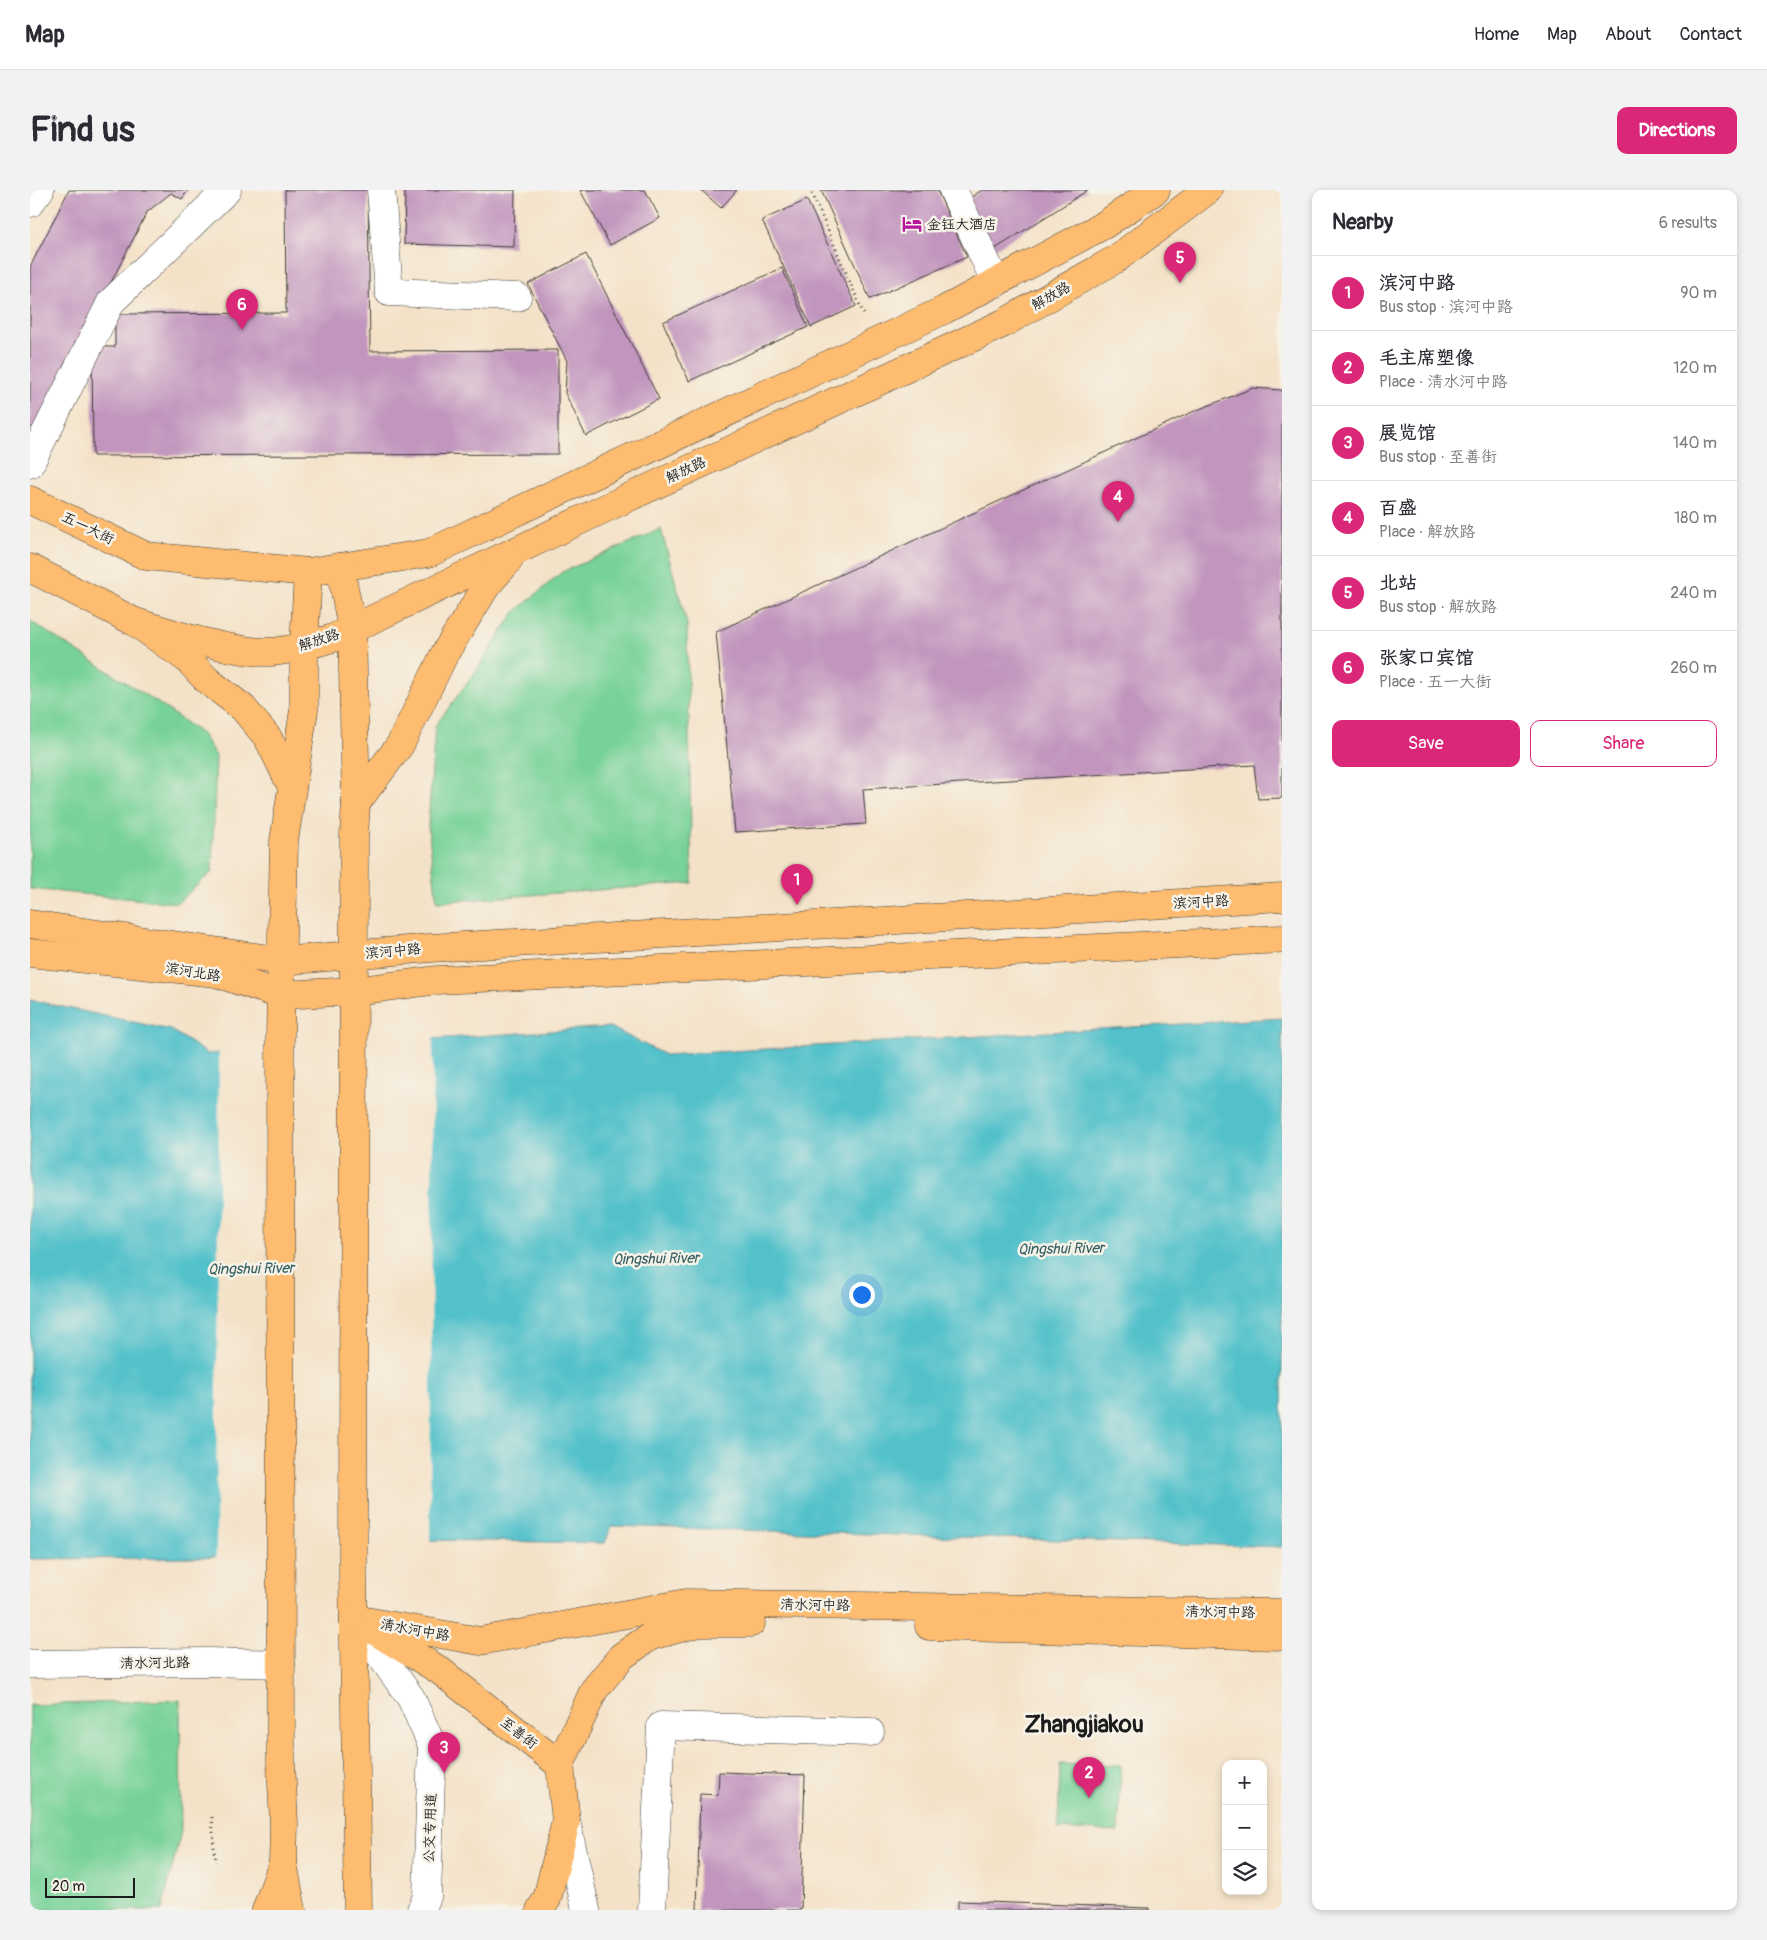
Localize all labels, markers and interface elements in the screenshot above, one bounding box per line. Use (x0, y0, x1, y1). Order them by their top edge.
text: Map (25, 20, 65, 49)
text: Home (1474, 23, 1519, 46)
text: Map (1547, 23, 1577, 46)
text: About (1605, 23, 1651, 46)
text: Contact (1679, 23, 1742, 46)
button: Directions (1617, 107, 1737, 154)
text: Find us (30, 108, 135, 152)
text: Nearby (1332, 209, 1393, 236)
hotel icon: 金钰大酒店 (901, 213, 923, 235)
text: 6 results (1659, 213, 1717, 233)
place label: 金钰大酒店 (927, 216, 997, 233)
pin: 5 (1164, 242, 1196, 283)
text: 滨河中路 (1379, 271, 1455, 295)
street label: 解放路 (1029, 278, 1073, 314)
text: 1 (1345, 283, 1351, 303)
text: 90 m (1680, 283, 1717, 303)
pin: 6 (226, 289, 258, 330)
text: Bus stop · 滨河中路 (1379, 297, 1513, 317)
text: 毛主席塑像 (1379, 346, 1474, 370)
text: 2 (1344, 358, 1352, 378)
text: 120 m (1673, 358, 1717, 378)
text: Place · 清水河中路 (1379, 372, 1507, 392)
text: 展览馆 (1379, 421, 1436, 445)
text: 3 (1344, 433, 1352, 453)
text: 140 m (1673, 433, 1717, 453)
text: Bus stop · 至善街 (1379, 447, 1497, 467)
street label: 解放路 (663, 453, 709, 487)
pin: 4 (1102, 481, 1134, 522)
text: 百盛 (1379, 496, 1417, 520)
street label: 五一大街 (59, 508, 117, 548)
text: 4 (1343, 508, 1353, 528)
text: 180 m (1674, 508, 1717, 528)
text: Place · 解放路 (1379, 522, 1475, 542)
text: 北站 (1379, 571, 1417, 595)
text: 5 (1344, 583, 1352, 603)
text: 240 m (1670, 583, 1717, 603)
text: Bus stop · 解放路 (1379, 597, 1497, 617)
street label: 解放路 (296, 625, 342, 655)
text: 张家口宾馆 (1379, 646, 1474, 670)
text: 6 (1343, 658, 1353, 678)
text: 260 m (1670, 658, 1717, 678)
text: Place · 五一大街 (1379, 672, 1491, 692)
button: Save (1332, 720, 1520, 767)
button: Share (1530, 720, 1717, 767)
pin: 1 (781, 864, 813, 905)
street label: 滨河中路 (1173, 892, 1229, 912)
street label: 滨河中路 (364, 940, 422, 962)
street label: 滨河北路 (164, 959, 222, 985)
water label: Qingshui River (1018, 1239, 1106, 1259)
water label: Qingshui River (613, 1249, 701, 1269)
water label: Qingshui River (208, 1259, 296, 1279)
your location (849, 1282, 875, 1308)
street label: 清水河中路 (780, 1596, 850, 1614)
street label: 清水河中路 (1185, 1603, 1255, 1621)
street label: 清水河中路 (379, 1616, 451, 1644)
street label: 清水河北路 (120, 1654, 190, 1672)
district label: Zhangjiakou (1024, 1710, 1144, 1739)
street label: 至善街 (497, 1713, 541, 1753)
pin: 3 (428, 1732, 460, 1773)
pin: 2 (1073, 1757, 1105, 1798)
map controls (1222, 1760, 1267, 1895)
button: + (1222, 1760, 1267, 1805)
street label: 公交专用道 (420, 1793, 440, 1863)
button: − (1222, 1805, 1267, 1850)
button: layers (1222, 1850, 1267, 1895)
scale bar (45, 1875, 135, 1898)
text: 20 m (52, 1878, 85, 1895)

